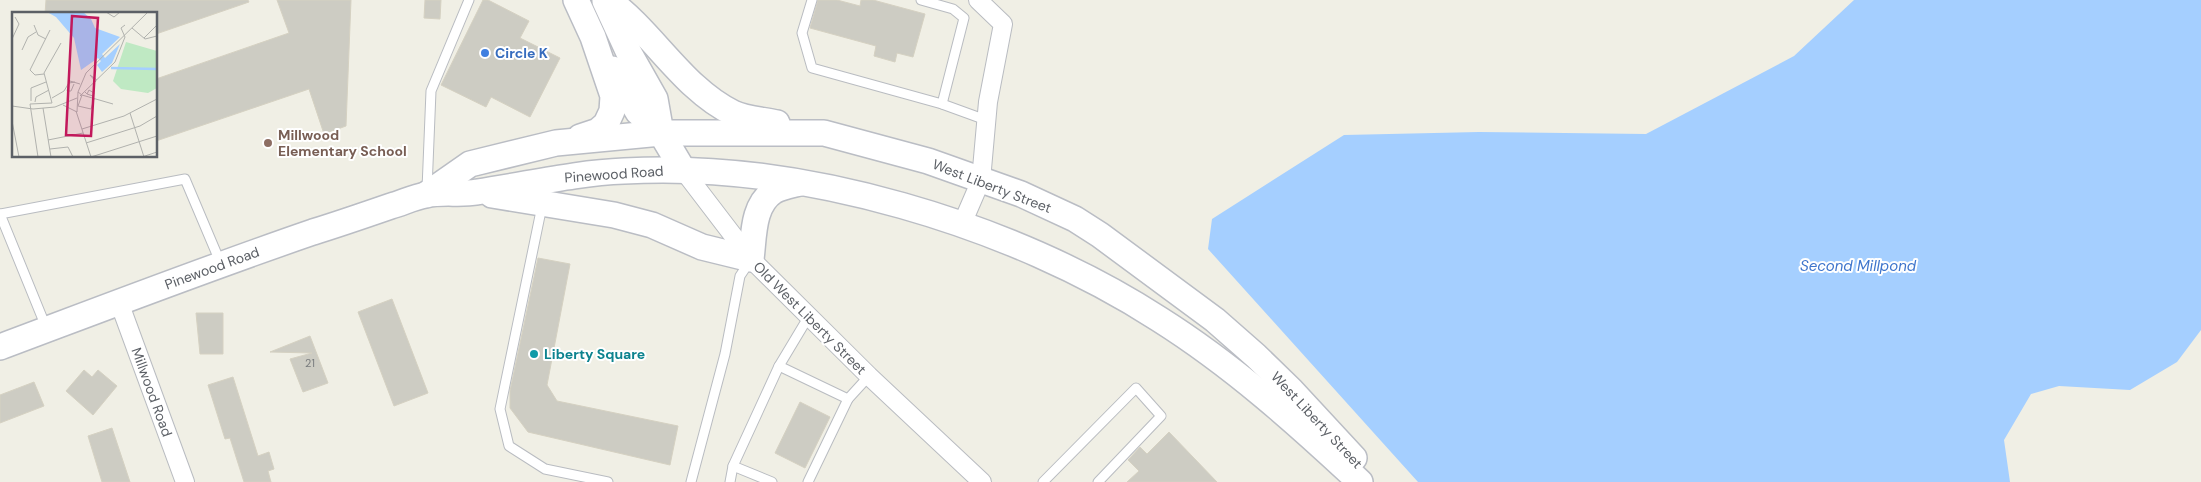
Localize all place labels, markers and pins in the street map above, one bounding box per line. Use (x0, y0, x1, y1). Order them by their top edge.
place label: Circle K (495, 44, 548, 62)
marker: Circle K (479, 47, 491, 59)
place label: Millwood Elementary School (278, 126, 407, 160)
marker: Millwood Elementary School (262, 137, 274, 149)
place label: Liberty Square (544, 345, 645, 363)
marker: Liberty Square (528, 348, 540, 360)

